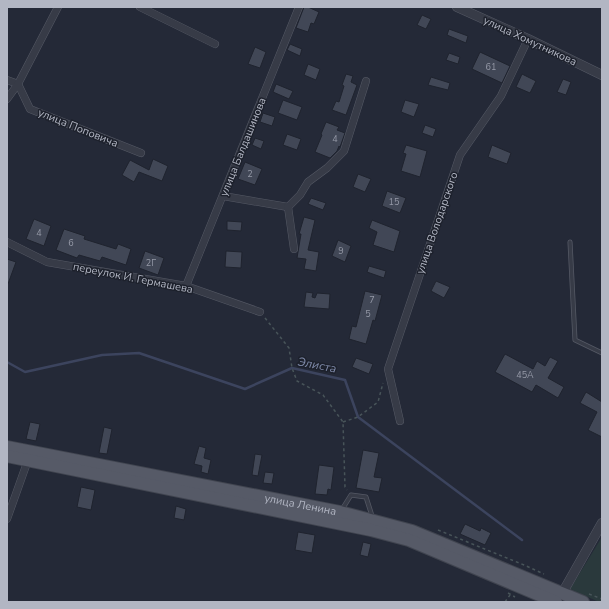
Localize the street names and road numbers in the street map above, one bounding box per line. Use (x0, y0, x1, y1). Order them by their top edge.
street label: улица Хомутникова (481, 13, 579, 69)
street label: улица Балдашинова (216, 95, 270, 199)
street label: улица Поповича (36, 105, 120, 151)
street label: улица Володарского (413, 170, 461, 276)
street label: переулок И. Гермашева (72, 259, 194, 297)
street label: улица Ленина (263, 490, 338, 519)

